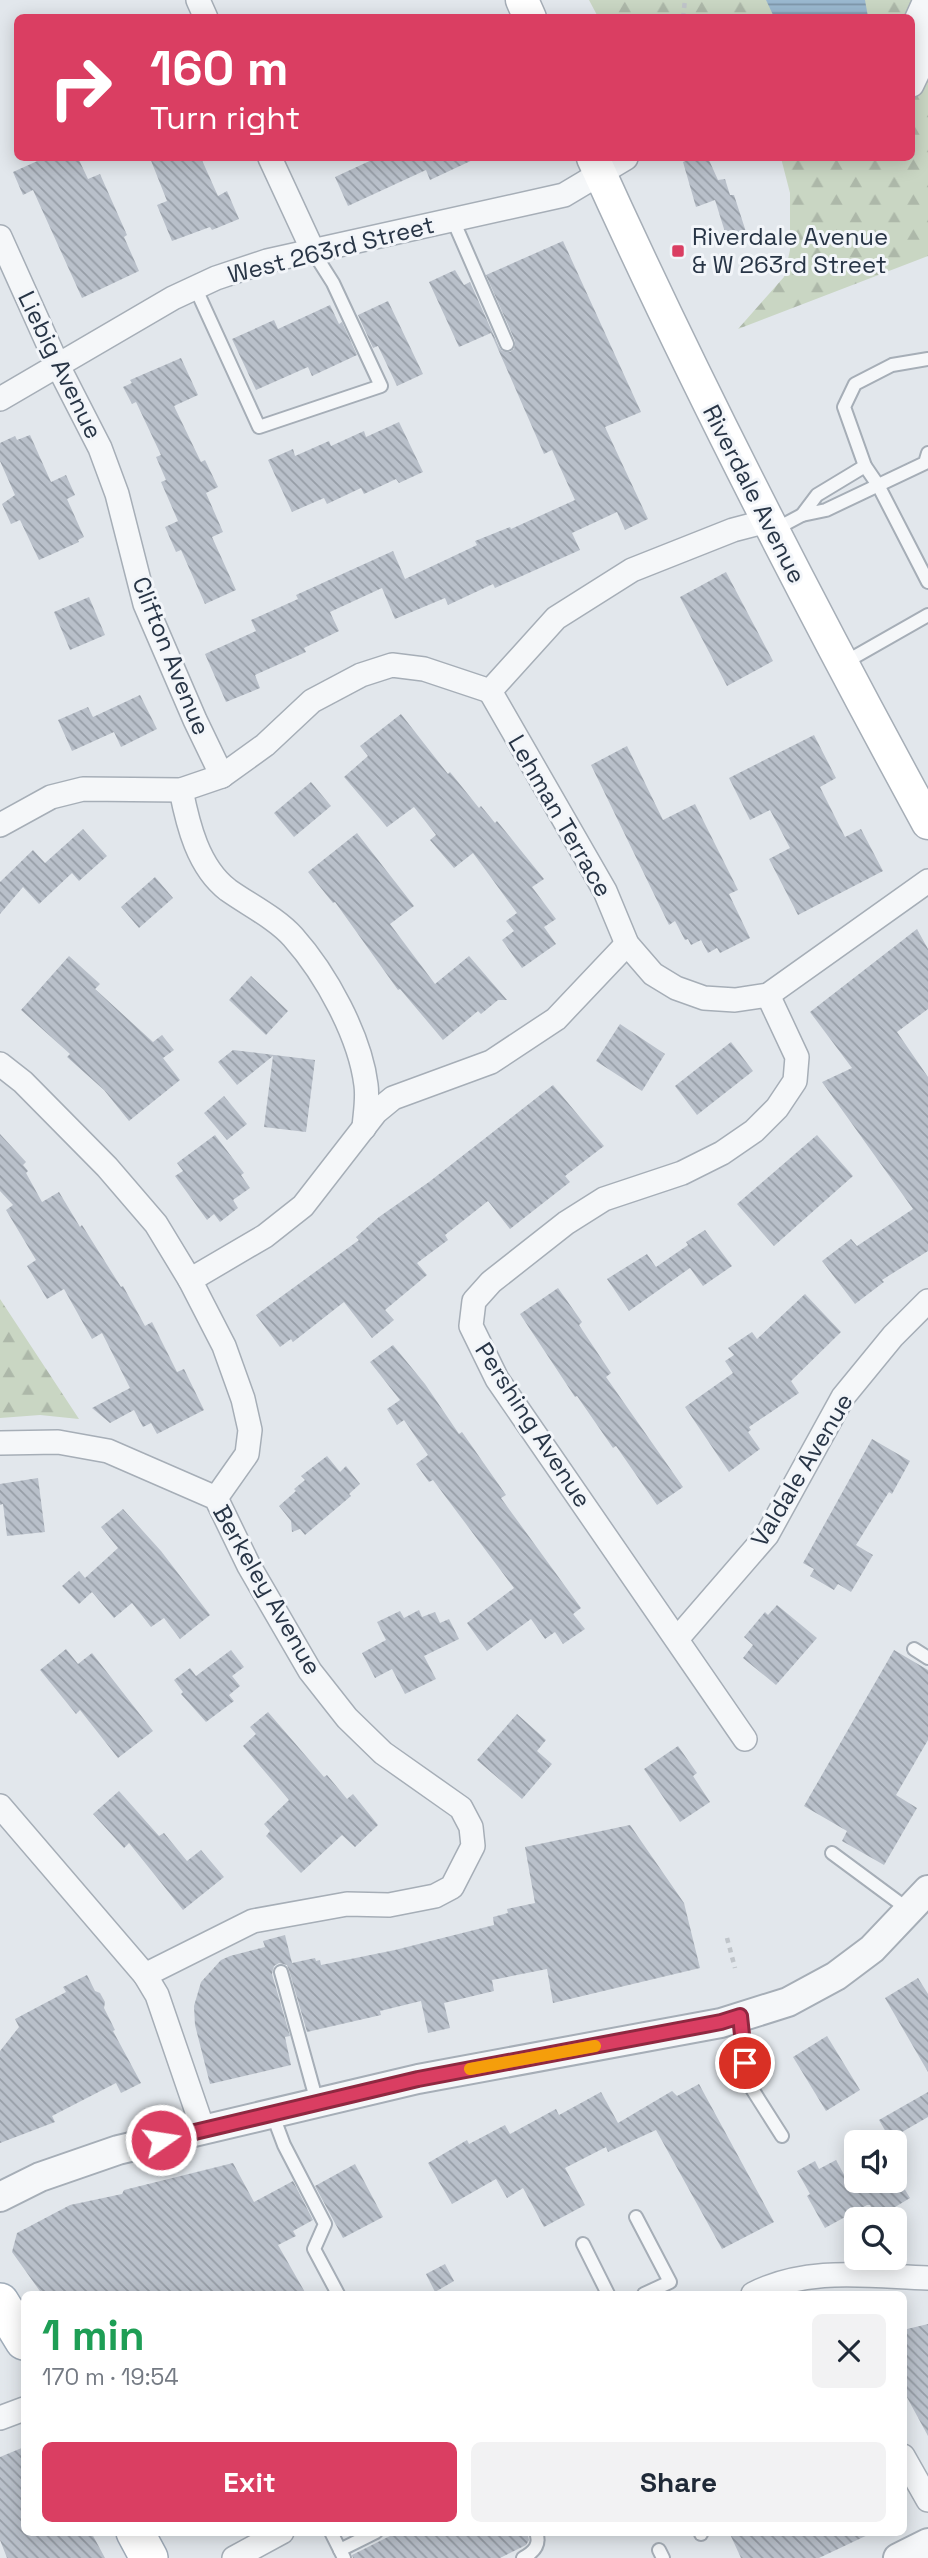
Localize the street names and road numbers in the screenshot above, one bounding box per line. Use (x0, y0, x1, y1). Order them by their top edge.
street label: West 263rd Street (224, 209, 437, 290)
street label: Liebig Avenue (11, 286, 110, 444)
street label: Riverdale Avenue (696, 399, 813, 588)
street label: Clifton Avenue (126, 572, 217, 740)
street label: Lehman Terrace (501, 729, 619, 902)
street label: Pershing Avenue (468, 1336, 598, 1513)
street label: Valdale Avenue (744, 1387, 860, 1552)
street label: Berkeley Avenue (206, 1499, 329, 1680)

